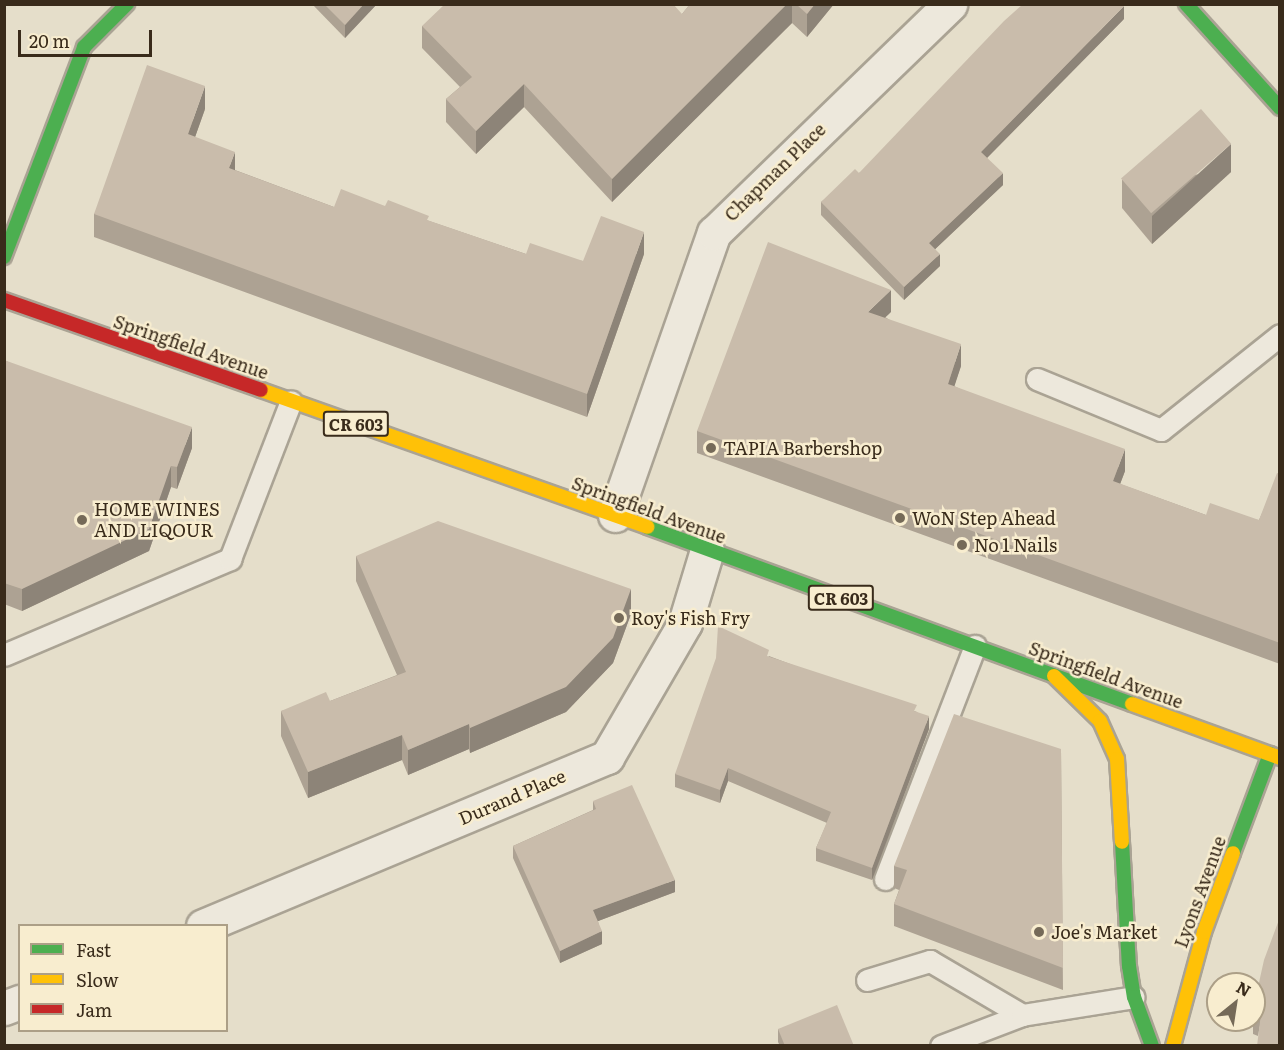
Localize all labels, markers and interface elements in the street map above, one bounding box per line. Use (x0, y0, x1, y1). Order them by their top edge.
scale bar (21, 18, 154, 56)
text: 20 m (29, 27, 70, 54)
street label: Chapman Place (720, 118, 830, 226)
street label: Springfield Avenue (111, 310, 271, 384)
road number: CR 603 (322, 411, 391, 437)
place label: TAPIA Barbershop (723, 437, 882, 459)
marker: TAPIA Barbershop (704, 441, 718, 455)
street label: Springfield Avenue (569, 472, 729, 548)
place label: HOME WINES AND LIQOUR (94, 499, 220, 542)
place label: WoN Step Ahead (912, 507, 1056, 529)
marker: WoN Step Ahead (893, 511, 907, 525)
marker: HOME WINES AND LIQOUR (75, 513, 89, 527)
place label: No 1 Nails (974, 534, 1057, 556)
marker: No 1 Nails (955, 538, 969, 552)
road number: CR 603 (806, 585, 876, 611)
place label: Roy's Fish Fry (631, 607, 750, 629)
marker: Roy's Fish Fry (612, 611, 626, 625)
street label: Springfield Avenue (1026, 637, 1186, 713)
street label: Durand Place (455, 765, 569, 829)
street label: Lyons Avenue (1170, 833, 1230, 951)
place label: Joe's Market (1051, 921, 1158, 943)
legend (18, 924, 228, 1032)
marker: Joe's Market (1032, 925, 1046, 939)
text: Fast (76, 936, 111, 963)
text: Slow (76, 966, 118, 993)
north arrow (1206, 972, 1266, 1032)
text: N (1232, 974, 1256, 1002)
text: Jam (76, 996, 112, 1023)

